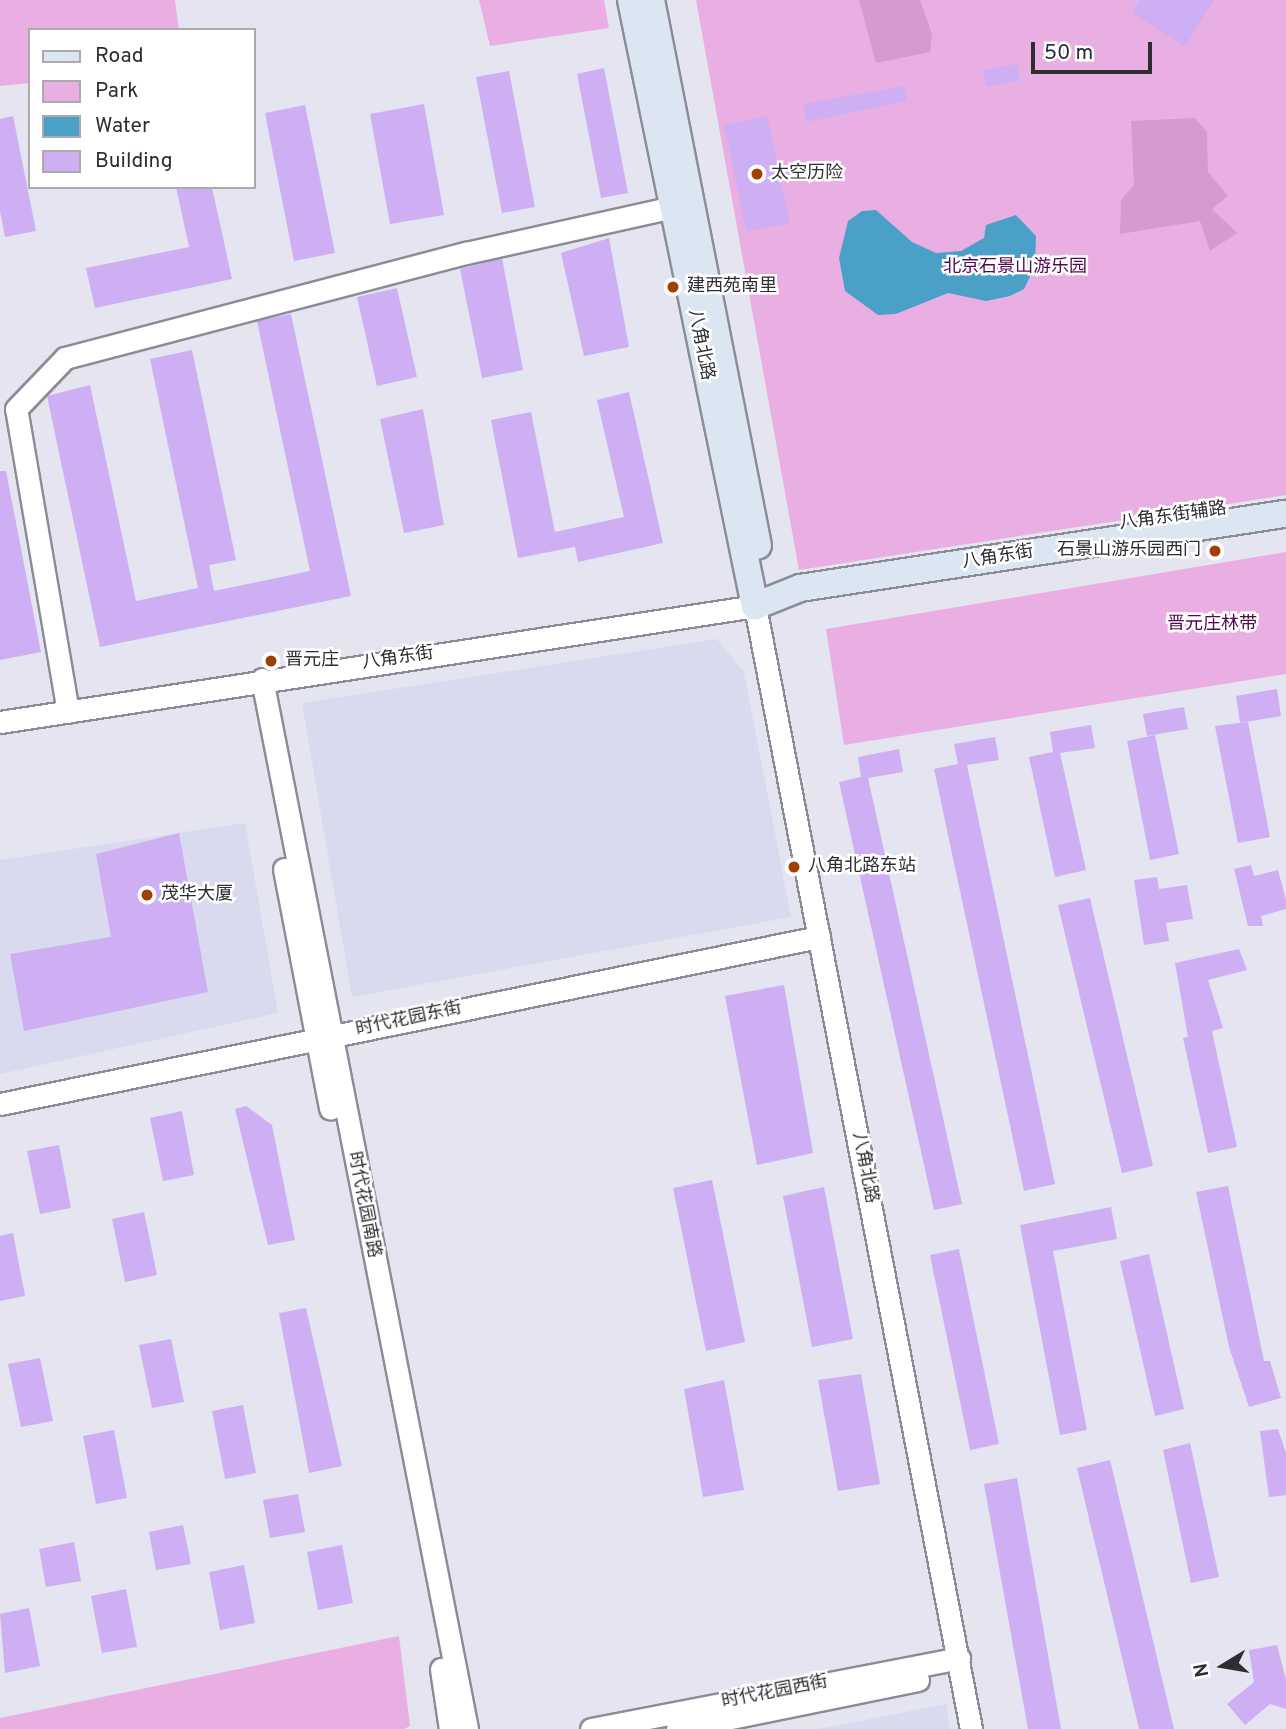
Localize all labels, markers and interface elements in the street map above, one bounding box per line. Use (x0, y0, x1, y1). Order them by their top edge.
legend (28, 28, 256, 189)
scale bar (1034, 28, 1155, 72)
text: 50 m (1044, 40, 1093, 67)
text: Road (95, 43, 144, 70)
text: Park (95, 78, 138, 105)
text: Water (95, 113, 150, 140)
text: Building (95, 148, 173, 175)
place label: 太空历险 (771, 163, 843, 185)
marker: 太空历险 (749, 166, 765, 182)
park label: 北京石景山游乐园 (943, 257, 1087, 279)
place label: 建西苑南里 (687, 276, 777, 298)
marker: 建西苑南里 (665, 279, 681, 295)
street label: 八角北路 (683, 308, 717, 382)
street label: 八角东街辅路 (1118, 499, 1228, 535)
place label: 石景山游乐园西门 (1057, 540, 1201, 562)
street label: 八角东街 (961, 542, 1035, 574)
marker: 石景山游乐园西门 (1207, 543, 1223, 559)
park label: 晋元庄林带 (1167, 614, 1257, 636)
street label: 八角东街 (361, 643, 435, 675)
place label: 晋元庄 (285, 650, 339, 672)
marker: 晋元庄 (263, 653, 279, 669)
place label: 八角北路东站 (808, 856, 916, 878)
marker: 八角北路东站 (786, 859, 802, 875)
place label: 茂华大厦 (161, 884, 233, 906)
marker: 茂华大厦 (139, 887, 155, 903)
street label: 时代花园东街 (354, 998, 464, 1042)
street label: 八角北路 (847, 1131, 881, 1205)
street label: 时代花园南路 (342, 1150, 384, 1260)
north arrow (1188, 1631, 1258, 1701)
text: N (1189, 1661, 1215, 1679)
street label: 时代花园西街 (720, 1672, 830, 1714)

